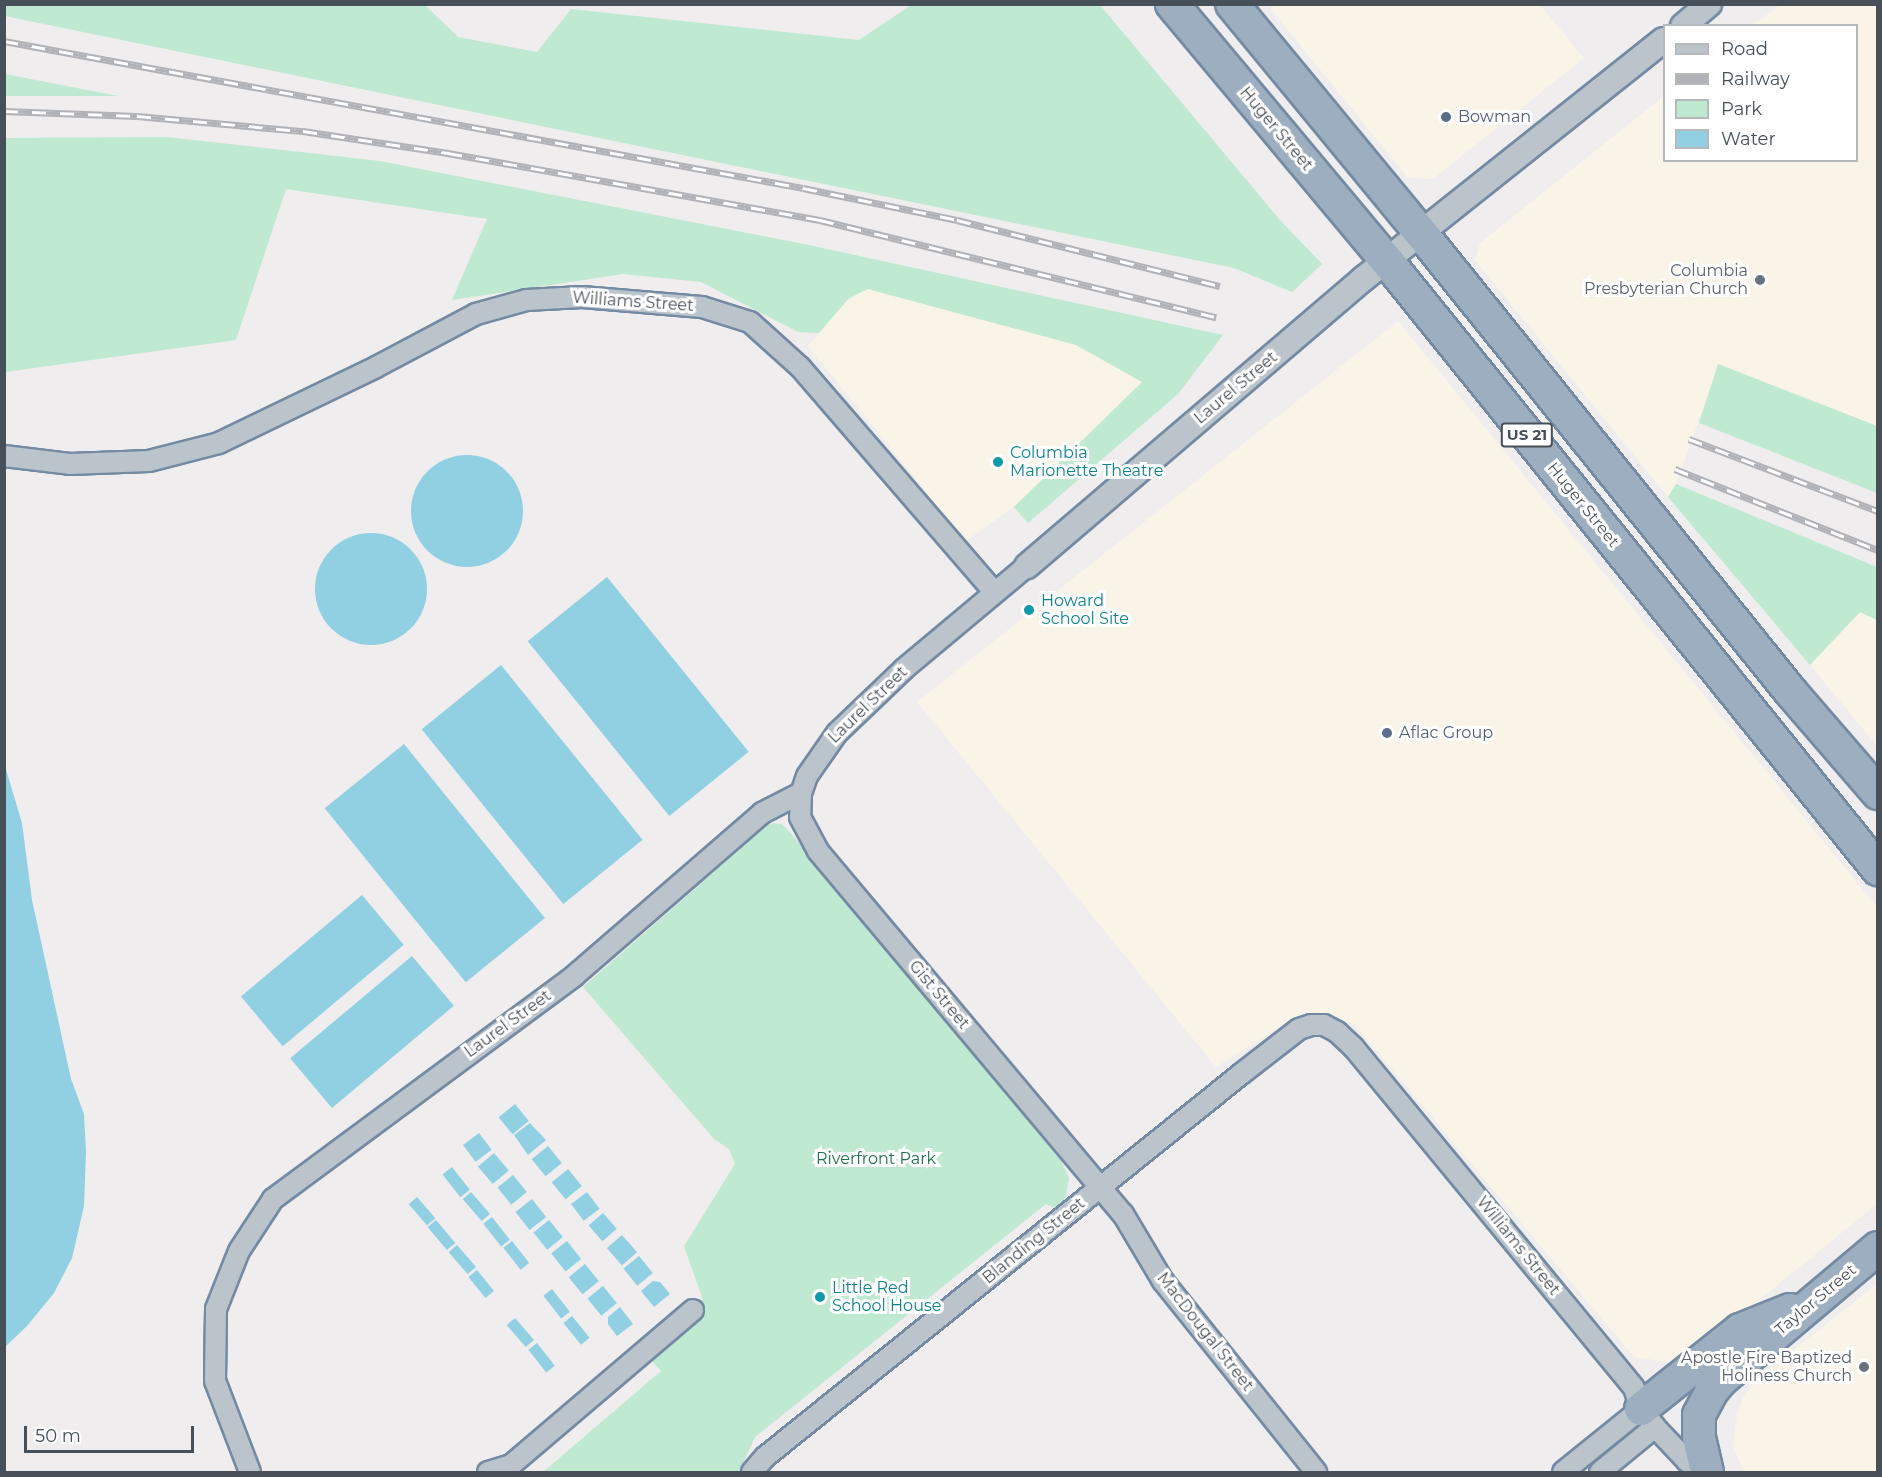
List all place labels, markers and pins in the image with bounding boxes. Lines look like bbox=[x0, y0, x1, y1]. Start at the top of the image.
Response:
place label: Bowman bbox=[1458, 107, 1531, 127]
marker: Bowman bbox=[1439, 110, 1453, 124]
place label: Columbia Presbyterian Church bbox=[1584, 261, 1748, 299]
marker: Columbia Presbyterian Church bbox=[1753, 273, 1767, 287]
place label: Columbia Marionette Theatre bbox=[1010, 443, 1163, 481]
marker: Columbia Marionette Theatre bbox=[991, 455, 1005, 469]
place label: Howard School Site bbox=[1041, 591, 1129, 629]
marker: Howard School Site bbox=[1022, 603, 1036, 617]
place label: Aflac Group bbox=[1399, 723, 1493, 743]
marker: Aflac Group bbox=[1380, 726, 1394, 740]
place label: Little Red School House bbox=[832, 1278, 941, 1316]
marker: Little Red School House bbox=[813, 1290, 827, 1304]
place label: Apostle Fire Baptized Holiness Church bbox=[1681, 1348, 1852, 1386]
marker: Apostle Fire Baptized Holiness Church bbox=[1857, 1360, 1871, 1374]

